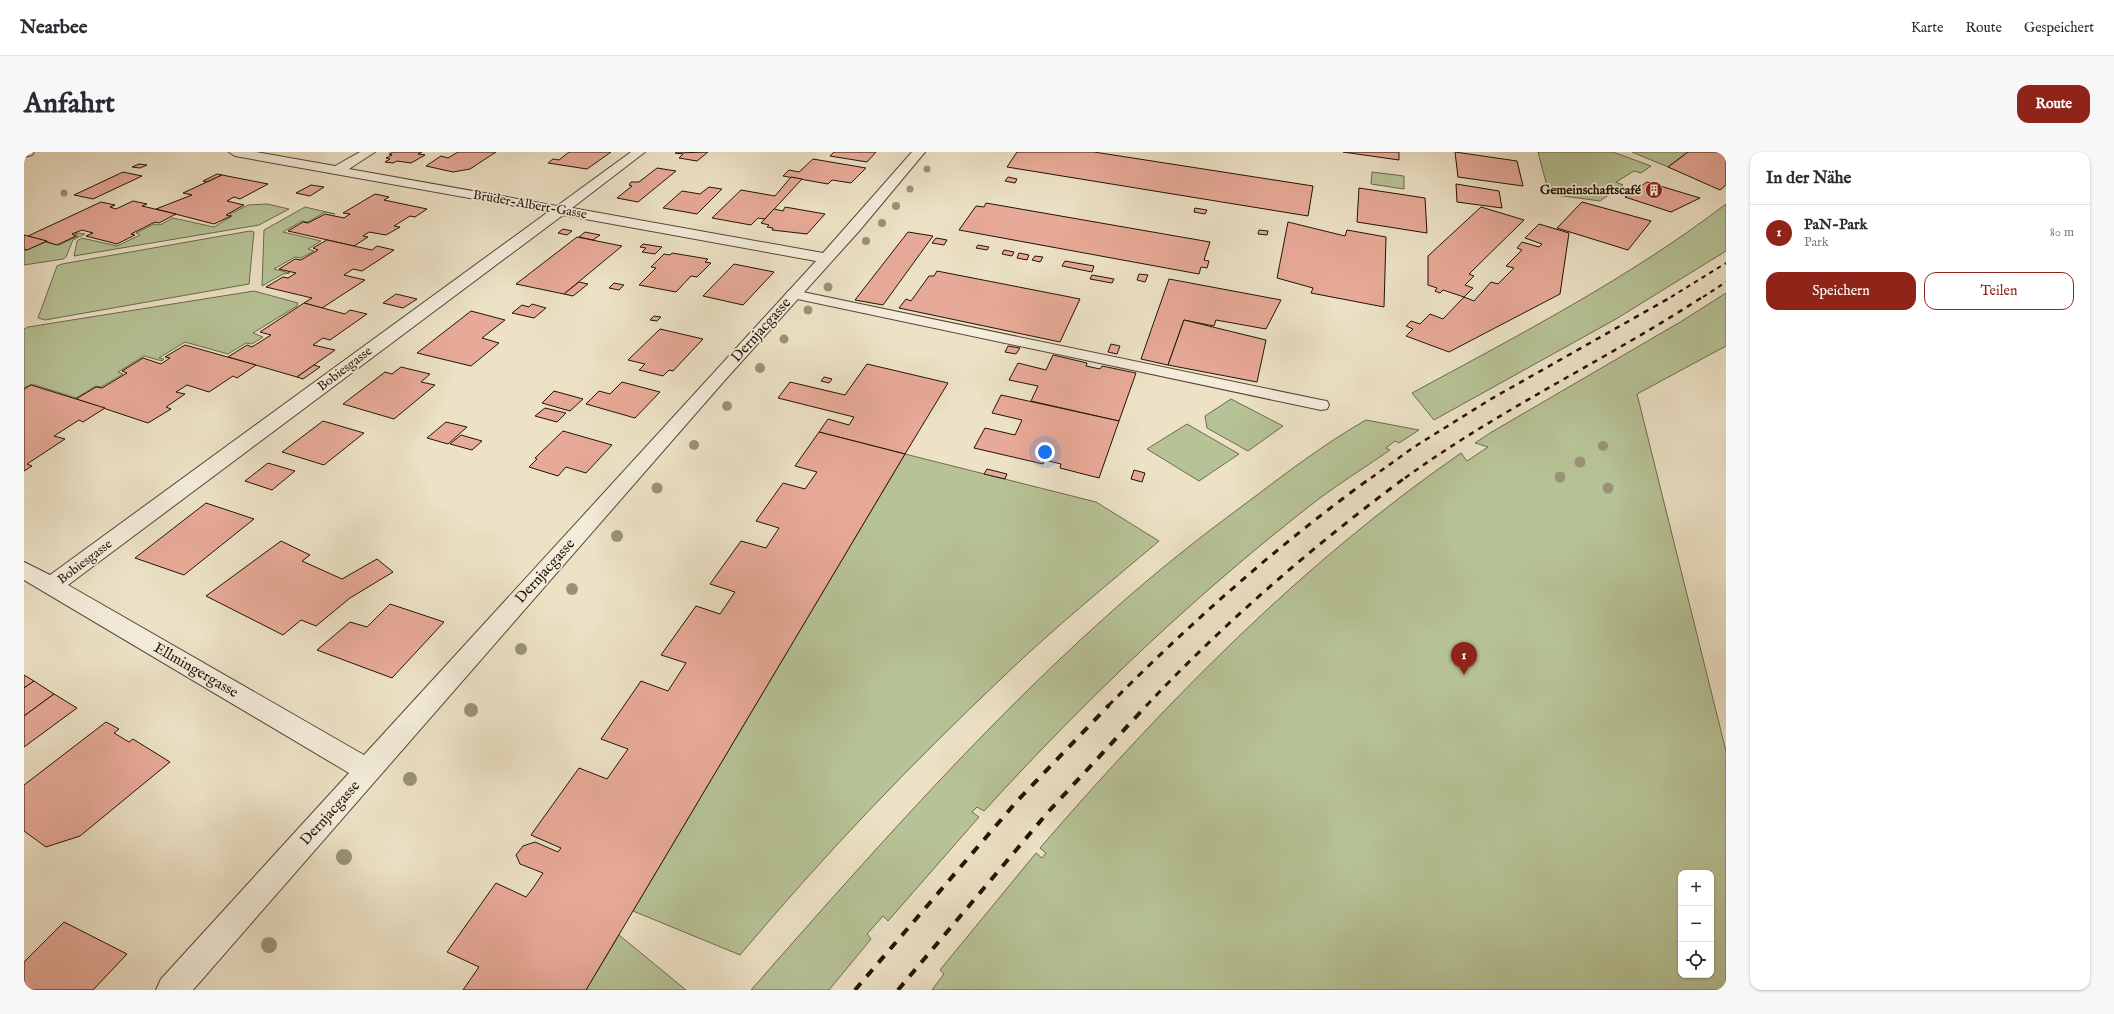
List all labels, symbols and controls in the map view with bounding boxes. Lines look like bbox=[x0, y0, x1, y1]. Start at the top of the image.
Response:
text: Nearbee bbox=[20, 16, 87, 40]
text: Karte bbox=[1911, 19, 1943, 37]
text: Route bbox=[1965, 19, 2002, 37]
text: Gespeichert bbox=[2024, 19, 2094, 37]
button: Route bbox=[2017, 85, 2090, 123]
text: Anfahrt bbox=[24, 87, 115, 122]
text: In der Nähe bbox=[1766, 168, 1851, 189]
building icon: Gemeinschaftscafé bbox=[1644, 180, 1664, 200]
place label: Gemeinschaftscafé bbox=[1540, 182, 1641, 199]
street label: Brüder-Albert-Gasse bbox=[472, 187, 588, 223]
text: PaN-Park bbox=[1804, 215, 1868, 234]
text: 1 bbox=[1777, 224, 1781, 241]
text: 80 m bbox=[2050, 224, 2074, 241]
text: Park bbox=[1804, 234, 1829, 251]
button: Speichern bbox=[1766, 272, 1916, 310]
button: Teilen bbox=[1924, 272, 2074, 310]
street label: Dernjacgasse bbox=[727, 294, 795, 366]
street label: Bobiesgasse bbox=[314, 343, 376, 395]
your location bbox=[1035, 442, 1055, 462]
street label: Dernjacgasse bbox=[511, 535, 579, 607]
street label: Bobiesgasse bbox=[54, 536, 116, 588]
street label: Ellmingergasse bbox=[150, 638, 242, 702]
pin: 1 bbox=[1451, 642, 1477, 675]
street label: Dernjacgasse bbox=[296, 777, 364, 849]
map controls bbox=[1678, 870, 1714, 978]
button: + bbox=[1678, 870, 1714, 906]
button: − bbox=[1678, 906, 1714, 942]
button: locate bbox=[1678, 942, 1714, 978]

